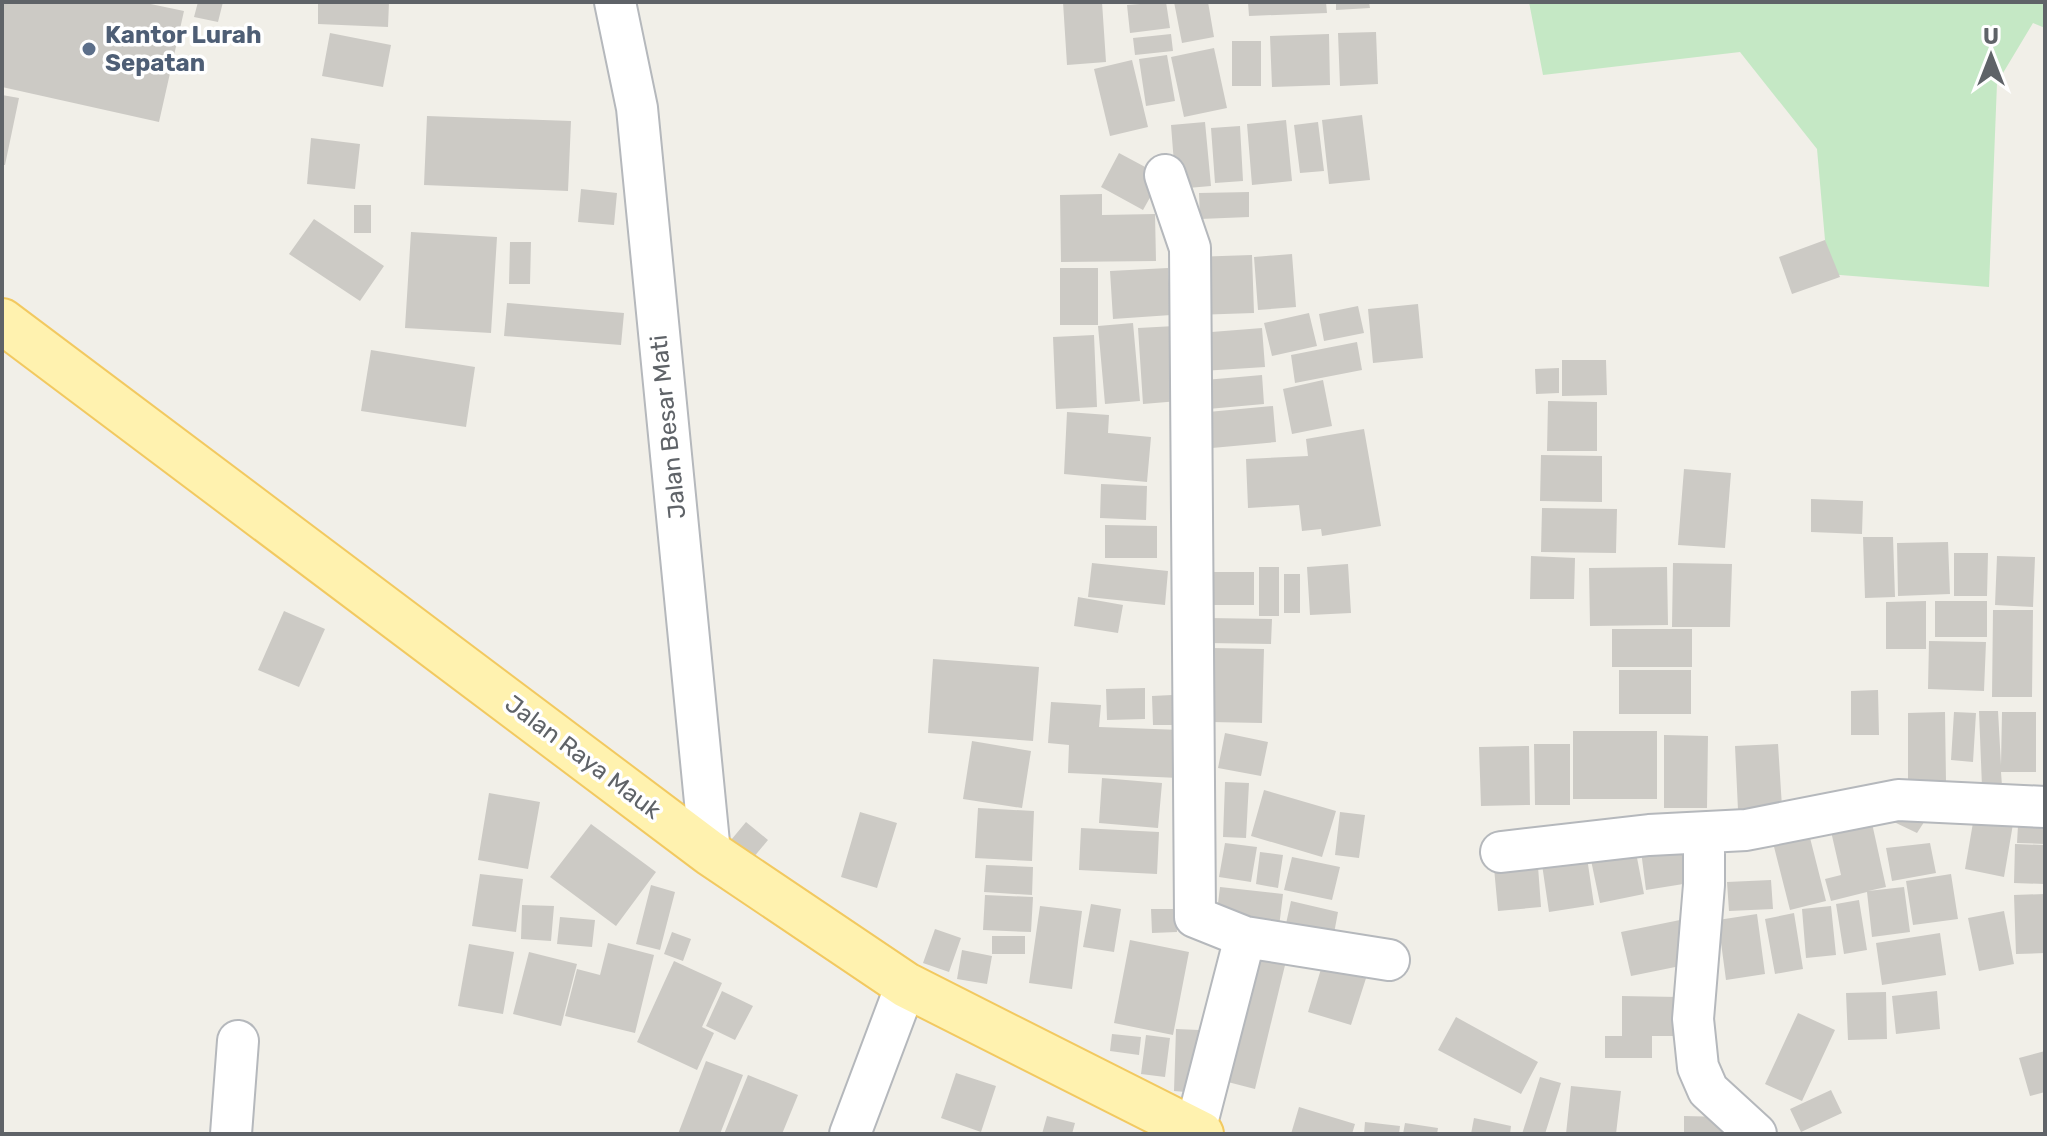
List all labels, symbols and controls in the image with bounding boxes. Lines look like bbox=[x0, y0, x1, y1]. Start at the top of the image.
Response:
north arrow bbox=[1951, 16, 2031, 96]
place label: Kantor Lurah Sepatan bbox=[105, 21, 262, 77]
text: U bbox=[1983, 23, 1999, 50]
marker: Kantor Lurah Sepatan bbox=[80, 40, 98, 58]
street label: Jalan Besar Mati bbox=[644, 334, 692, 520]
street label: Jalan Raya Mauk bbox=[500, 689, 667, 825]

